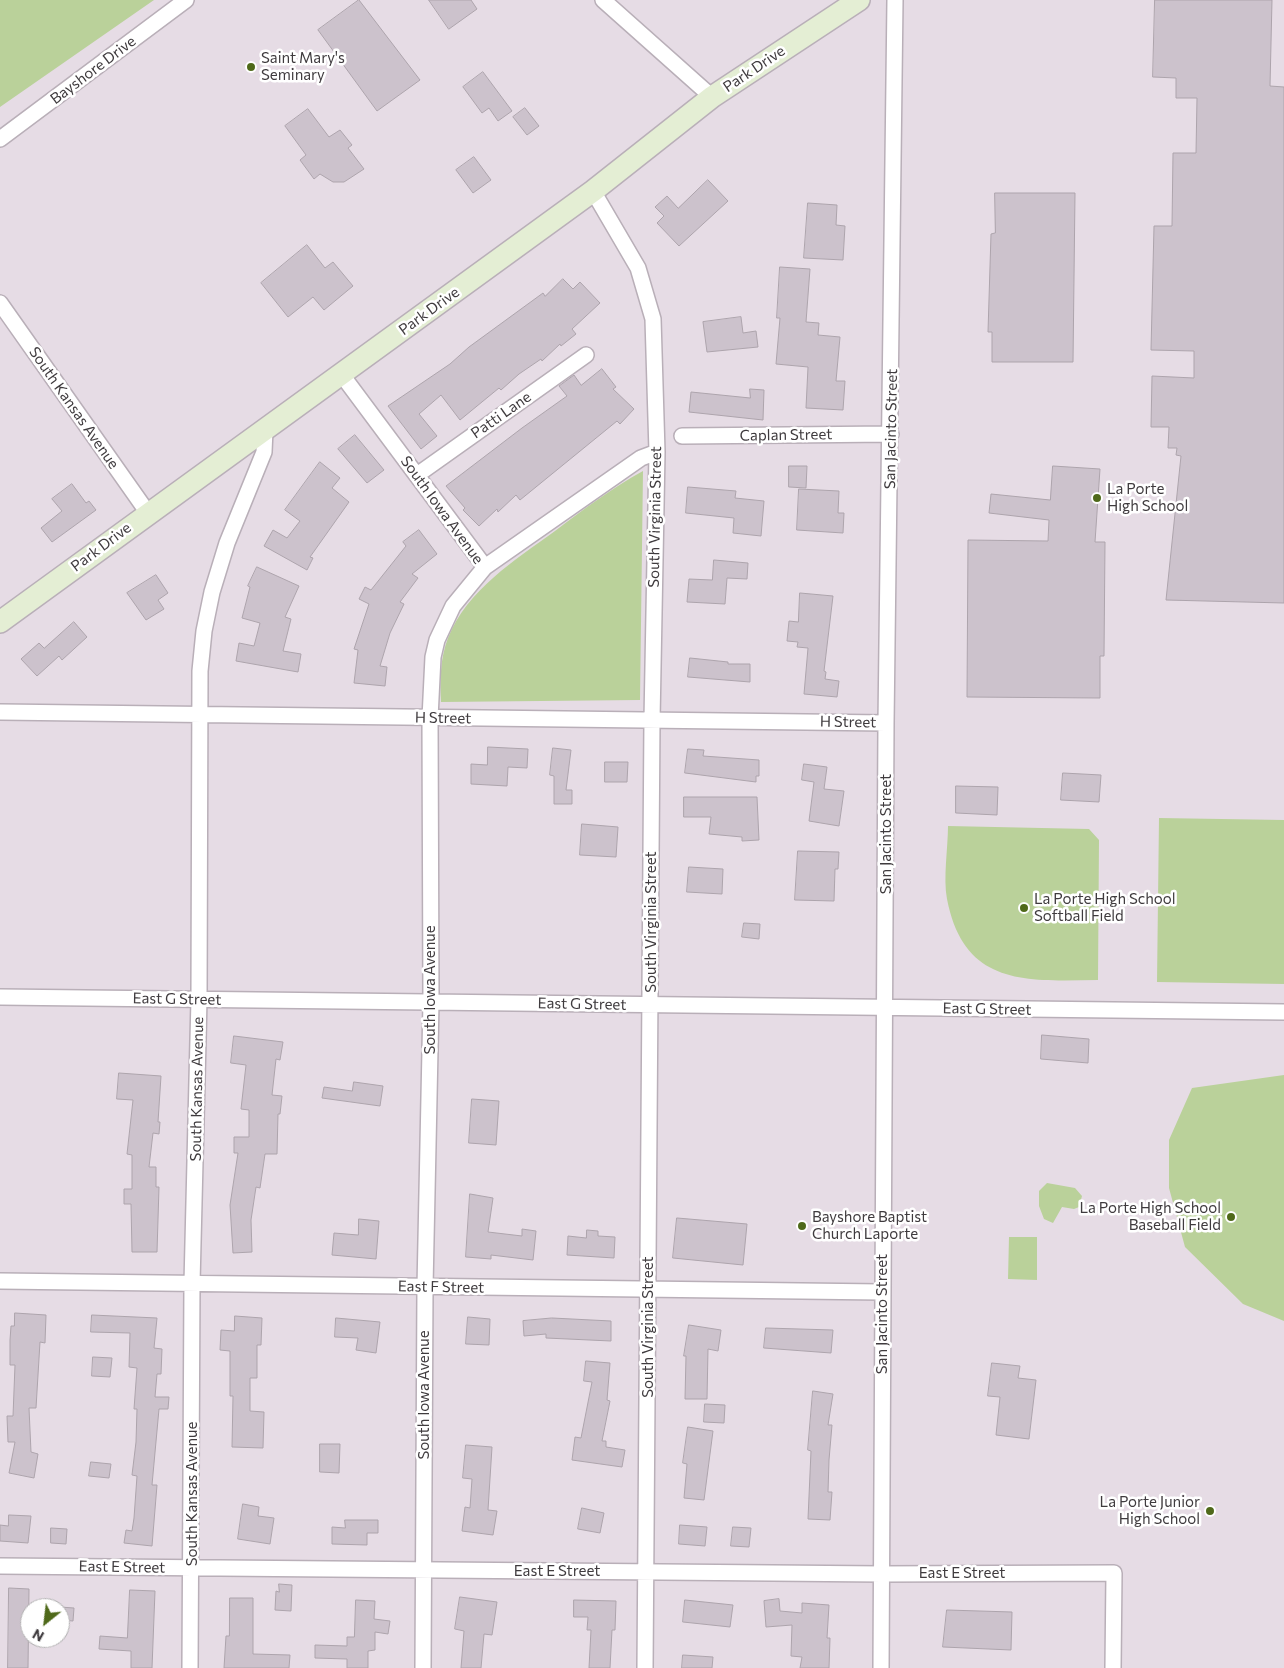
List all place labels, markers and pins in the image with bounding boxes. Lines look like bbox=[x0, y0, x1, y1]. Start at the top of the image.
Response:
place label: Saint Mary's Seminary bbox=[261, 49, 345, 84]
marker: Saint Mary's Seminary bbox=[245, 61, 257, 73]
place label: La Porte High School bbox=[1107, 480, 1188, 515]
marker: La Porte High School bbox=[1091, 492, 1103, 504]
place label: La Porte High School Softball Field bbox=[1034, 890, 1175, 925]
marker: La Porte High School Softball Field bbox=[1018, 902, 1030, 914]
place label: La Porte High School Baseball Field bbox=[1080, 1199, 1221, 1234]
place label: Bayshore Baptist Church Laporte bbox=[812, 1208, 927, 1243]
marker: La Porte High School Baseball Field bbox=[1225, 1211, 1237, 1223]
marker: Bayshore Baptist Church Laporte bbox=[796, 1220, 808, 1232]
place label: La Porte Junior High School bbox=[1100, 1493, 1200, 1528]
marker: La Porte Junior High School bbox=[1204, 1505, 1216, 1517]

